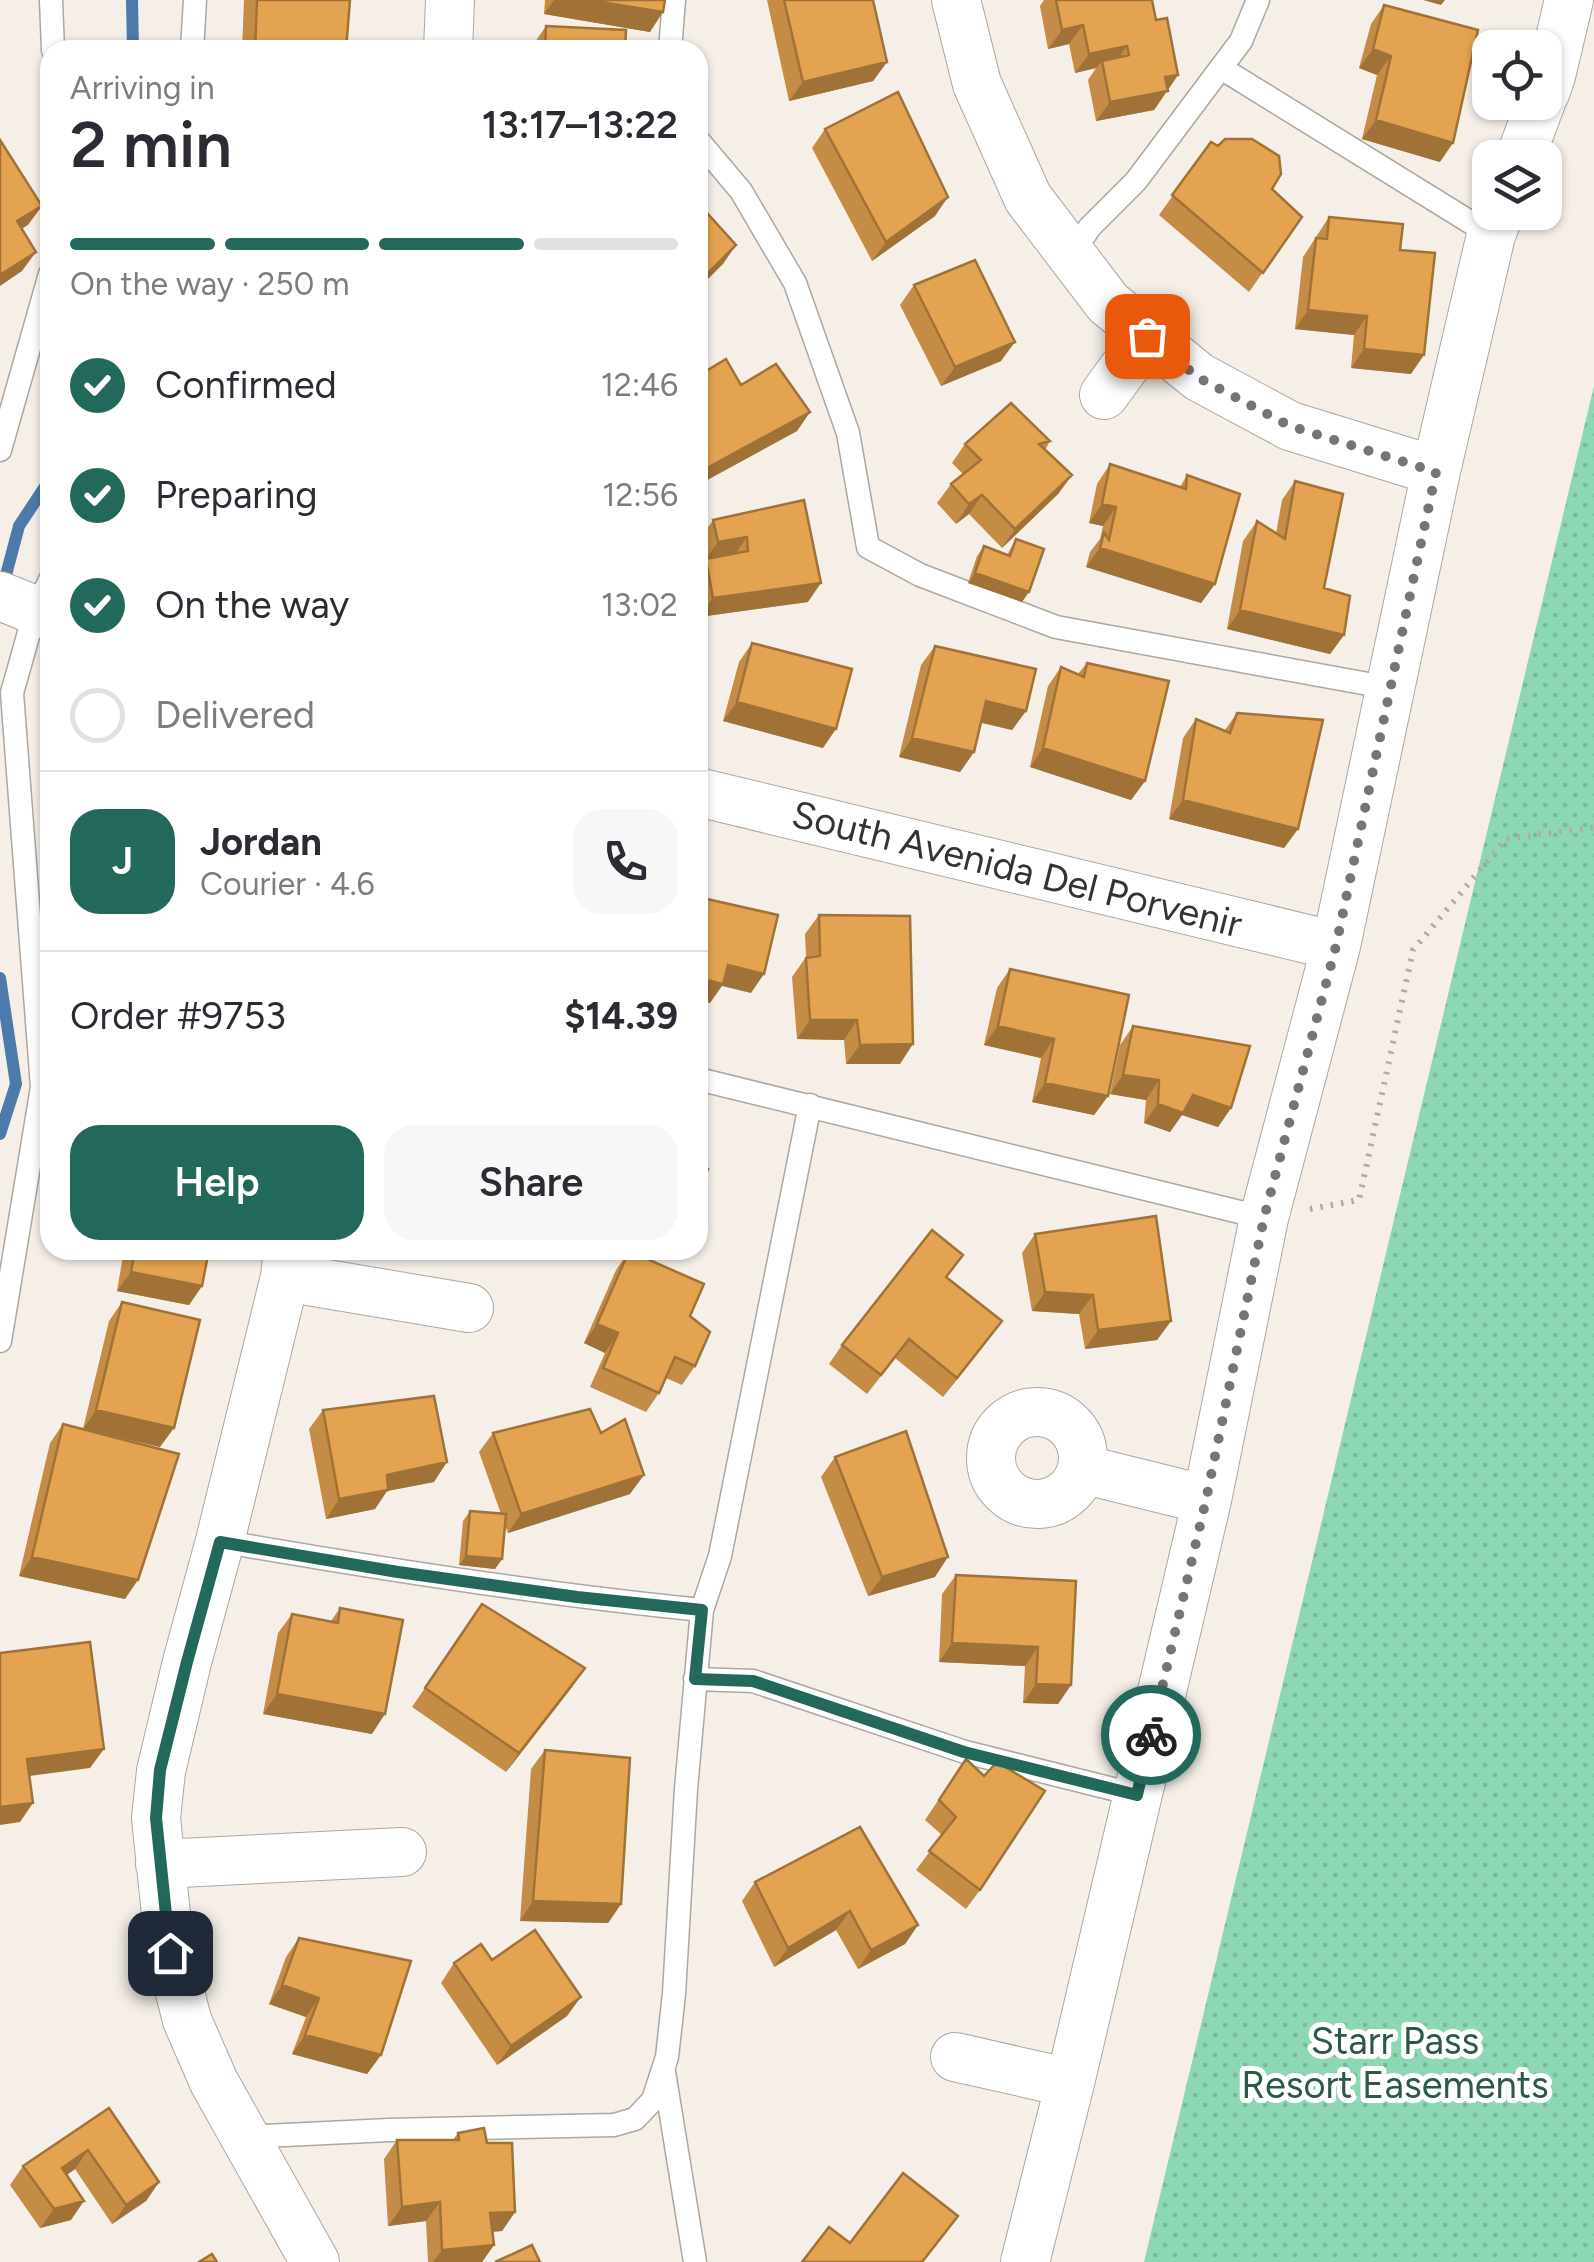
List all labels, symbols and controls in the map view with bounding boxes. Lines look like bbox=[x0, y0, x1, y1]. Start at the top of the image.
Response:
map controls bbox=[1472, 30, 1562, 230]
button: locate bbox=[1472, 30, 1562, 120]
text: Arriving in bbox=[70, 69, 215, 107]
text: 13:17–13:22 bbox=[482, 102, 678, 148]
text: 2 min bbox=[70, 105, 232, 183]
button: layers bbox=[1472, 140, 1562, 230]
text: On the way · 250 m bbox=[70, 265, 349, 303]
pin bbox=[1105, 294, 1190, 379]
icon: bag bbox=[1120, 309, 1175, 364]
icon: check bbox=[70, 358, 125, 413]
text: Confirmed bbox=[155, 362, 337, 408]
text: 12:46 bbox=[601, 366, 678, 404]
icon: check bbox=[70, 468, 125, 523]
text: Preparing bbox=[155, 472, 317, 518]
text: 12:56 bbox=[602, 476, 678, 514]
icon: check bbox=[70, 578, 125, 633]
text: On the way bbox=[155, 582, 349, 628]
text: 13:02 bbox=[601, 586, 678, 624]
text: Delivered bbox=[155, 692, 315, 738]
street label: South Avenida Del Porvenir bbox=[787, 791, 1247, 947]
button: phone bbox=[573, 809, 678, 914]
text: Jordan bbox=[200, 819, 322, 865]
text: J bbox=[112, 838, 133, 884]
text: Courier · 4.6 bbox=[200, 865, 375, 903]
text: Order #9753 bbox=[70, 993, 286, 1039]
text: $14.39 bbox=[564, 993, 678, 1039]
button: Help bbox=[70, 1125, 364, 1240]
button: Share bbox=[384, 1125, 678, 1240]
courier bbox=[1101, 1685, 1201, 1785]
icon: bike bbox=[1124, 1708, 1179, 1763]
pin bbox=[128, 1911, 213, 1996]
icon: home bbox=[143, 1926, 198, 1981]
park label: Starr Pass Resort Easements bbox=[1241, 2018, 1549, 2108]

